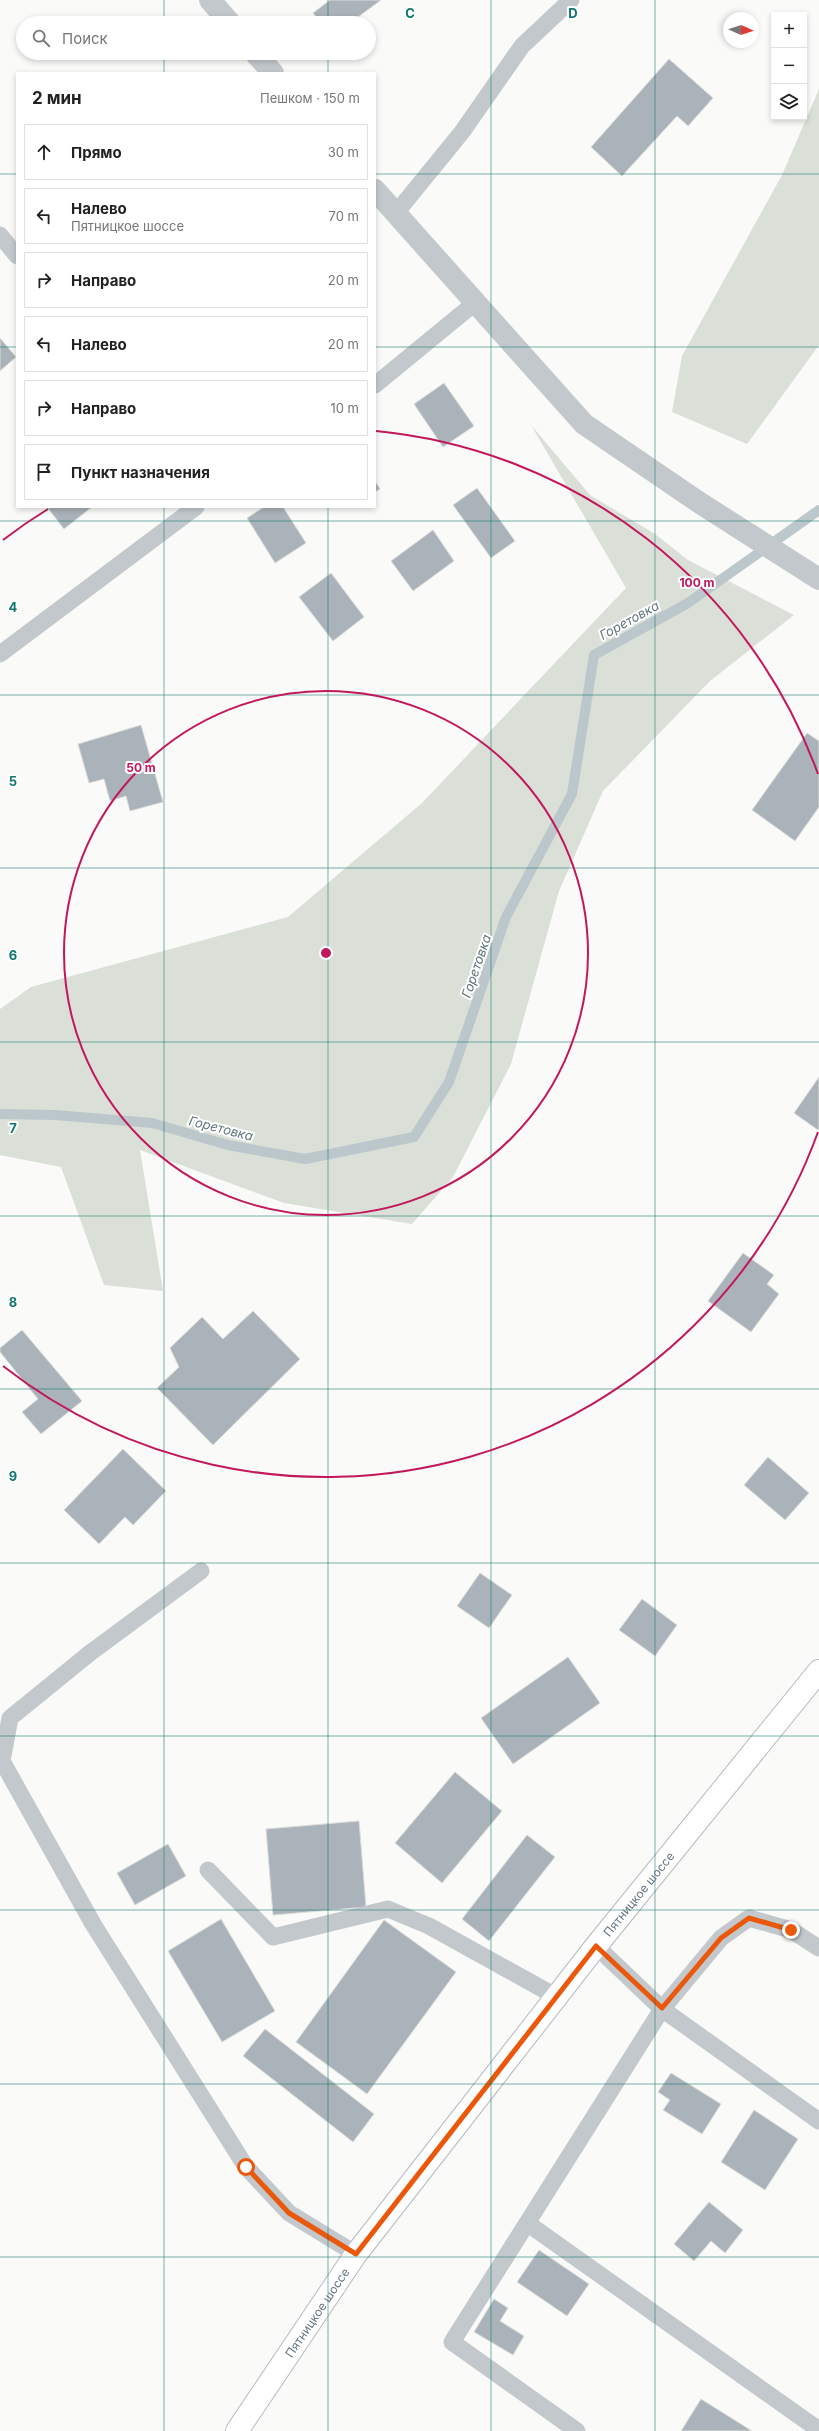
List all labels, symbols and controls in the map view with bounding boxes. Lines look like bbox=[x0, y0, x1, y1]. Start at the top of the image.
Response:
text: C bbox=[405, 5, 415, 21]
text: D bbox=[568, 5, 578, 21]
north arrow bbox=[723, 12, 759, 48]
map controls bbox=[771, 12, 807, 120]
button: + bbox=[771, 12, 807, 48]
search box bbox=[16, 16, 376, 60]
icon: search bbox=[30, 27, 52, 49]
text: Поиск bbox=[62, 29, 108, 48]
button: − bbox=[771, 48, 807, 84]
button: layers bbox=[771, 84, 807, 120]
text: 2 мин bbox=[32, 88, 82, 108]
text: Пешком · 150 m bbox=[260, 90, 360, 106]
icon: ahead bbox=[33, 141, 55, 163]
text: Прямо bbox=[71, 143, 122, 162]
text: 30 m bbox=[328, 144, 359, 160]
text: Налево bbox=[71, 199, 127, 218]
icon: left bbox=[33, 205, 55, 227]
text: 70 m bbox=[329, 208, 359, 224]
text: Пятницкое шоссе bbox=[71, 218, 184, 234]
icon: right bbox=[33, 269, 55, 291]
text: Направо bbox=[71, 271, 136, 290]
text: 20 m bbox=[328, 272, 359, 288]
icon: left bbox=[33, 333, 55, 355]
text: Налево bbox=[71, 335, 127, 354]
text: 20 m bbox=[328, 336, 359, 352]
icon: right bbox=[33, 397, 55, 419]
text: Направо bbox=[71, 399, 136, 418]
text: 10 m bbox=[330, 400, 359, 416]
icon: arrive bbox=[33, 461, 55, 483]
text: Пункт назначения bbox=[71, 463, 210, 482]
text: 100 m bbox=[679, 575, 715, 590]
water label: Горетовка bbox=[596, 597, 662, 643]
text: 4 bbox=[9, 599, 18, 615]
text: 50 m bbox=[126, 760, 156, 775]
text: 5 bbox=[9, 773, 17, 789]
water label: Горетовка bbox=[458, 932, 494, 1000]
centre of rings bbox=[319, 946, 333, 960]
text: 6 bbox=[9, 947, 17, 963]
water label: Горетовка bbox=[187, 1112, 255, 1144]
text: 7 bbox=[9, 1120, 17, 1136]
text: 8 bbox=[9, 1294, 17, 1310]
text: 9 bbox=[9, 1468, 17, 1484]
street label: Пятницкое шоссе bbox=[600, 1849, 677, 1939]
route end bbox=[782, 1921, 800, 1939]
route start bbox=[237, 2158, 255, 2176]
street label: Пятницкое шоссе bbox=[281, 2265, 352, 2360]

